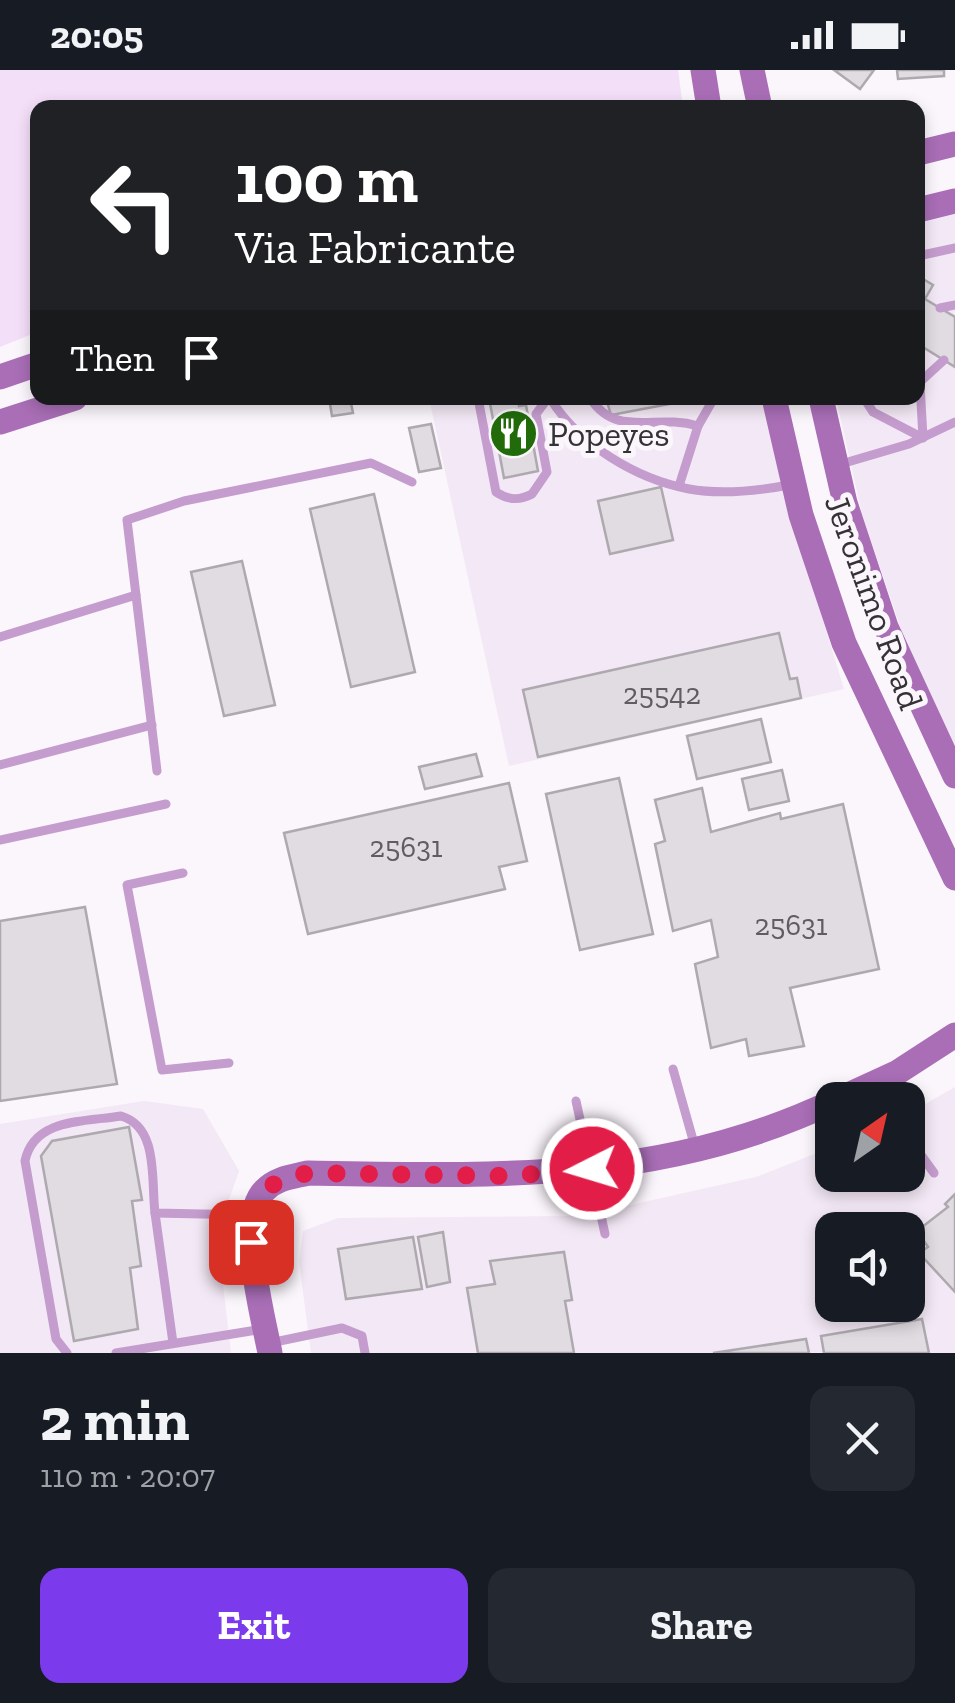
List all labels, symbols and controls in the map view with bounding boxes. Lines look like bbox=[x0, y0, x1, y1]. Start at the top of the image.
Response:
text: 20:05 bbox=[50, 12, 143, 58]
text: 100 m bbox=[235, 136, 418, 220]
icon: left bbox=[70, 140, 200, 270]
text: Via Fabricante bbox=[235, 221, 516, 275]
icon: arrive bbox=[174, 330, 229, 385]
text: Then bbox=[70, 335, 154, 381]
restaurant icon: Popeyes bbox=[487, 408, 539, 460]
place label: Popeyes bbox=[548, 413, 670, 455]
street label: Jeronimo Road bbox=[816, 489, 932, 715]
house number: 25542 bbox=[623, 676, 701, 712]
house number: 25631 bbox=[370, 829, 442, 865]
house number: 25631 bbox=[755, 907, 827, 943]
north arrow bbox=[815, 1082, 925, 1192]
map controls bbox=[815, 1082, 925, 1322]
position arrow bbox=[540, 1117, 644, 1221]
pin bbox=[209, 1200, 294, 1285]
button: sound bbox=[815, 1212, 925, 1322]
icon: arrive bbox=[224, 1215, 279, 1270]
text: 2 min bbox=[40, 1383, 190, 1455]
button: close bbox=[810, 1386, 915, 1491]
text: 110 m · 20:07 bbox=[40, 1457, 215, 1495]
button: Exit bbox=[40, 1568, 468, 1683]
button: Share bbox=[488, 1568, 915, 1683]

